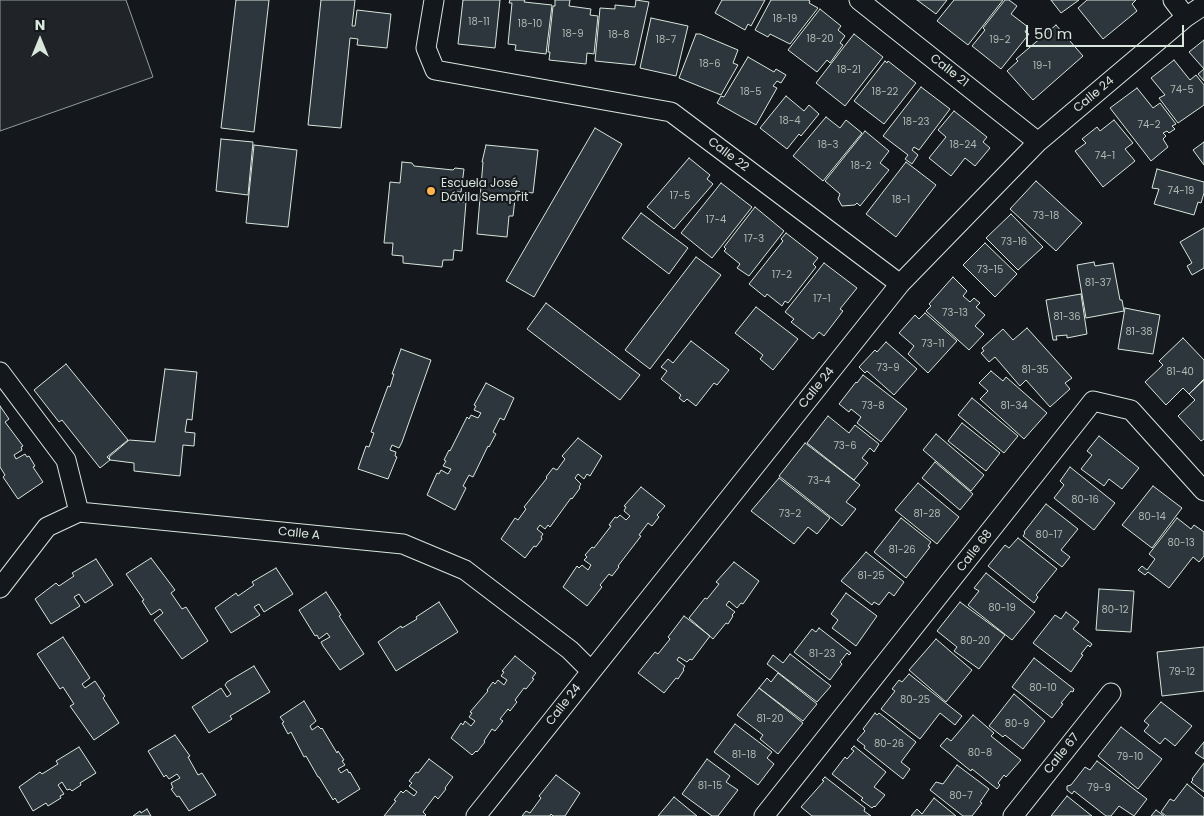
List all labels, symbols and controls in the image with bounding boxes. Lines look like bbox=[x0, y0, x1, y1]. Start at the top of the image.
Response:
house number: 18-19 bbox=[773, 13, 797, 25]
north arrow bbox=[15, 15, 65, 65]
text: N bbox=[35, 15, 45, 35]
scale bar bbox=[1029, 15, 1186, 47]
house number: 18-11 bbox=[468, 16, 490, 28]
house number: 18-10 bbox=[518, 18, 542, 30]
text: 50 m bbox=[1034, 23, 1072, 44]
house number: 18-9 bbox=[562, 28, 584, 40]
house number: 18-8 bbox=[608, 29, 630, 41]
house number: 18-20 bbox=[806, 33, 834, 45]
house number: 18-7 bbox=[656, 34, 676, 46]
house number: 19-2 bbox=[990, 34, 1010, 46]
street label: Calle 21 bbox=[927, 52, 971, 90]
house number: 18-6 bbox=[699, 58, 721, 70]
house number: 19-1 bbox=[1033, 60, 1051, 72]
house number: 18-21 bbox=[837, 64, 861, 76]
street label: Calle 24 bbox=[1071, 74, 1117, 116]
house number: 74-5 bbox=[1170, 84, 1194, 96]
house number: 18-5 bbox=[740, 86, 762, 98]
house number: 18-22 bbox=[872, 86, 898, 98]
house number: 18-4 bbox=[779, 115, 801, 127]
house number: 18-23 bbox=[903, 116, 929, 128]
house number: 74-2 bbox=[1137, 119, 1161, 131]
street label: Calle 22 bbox=[705, 135, 751, 175]
house number: 18-3 bbox=[818, 139, 838, 151]
house number: 18-24 bbox=[949, 139, 977, 151]
house number: 74-1 bbox=[1095, 150, 1115, 162]
house number: 18-2 bbox=[851, 160, 871, 172]
place label: Escuela José Dávila Semprit bbox=[441, 177, 528, 205]
marker: Escuela José Dávila Semprit bbox=[425, 185, 437, 197]
house number: 74-19 bbox=[1168, 185, 1194, 197]
house number: 17-5 bbox=[670, 190, 690, 202]
house number: 18-1 bbox=[892, 194, 910, 206]
house number: 73-18 bbox=[1033, 210, 1059, 222]
house number: 17-4 bbox=[706, 214, 726, 226]
house number: 17-3 bbox=[744, 233, 764, 245]
house number: 73-16 bbox=[1001, 236, 1027, 248]
house number: 73-15 bbox=[977, 264, 1003, 276]
house number: 17-2 bbox=[772, 269, 792, 281]
house number: 81-37 bbox=[1085, 277, 1111, 289]
house number: 17-1 bbox=[813, 293, 831, 305]
house number: 73-13 bbox=[942, 307, 968, 319]
house number: 81-36 bbox=[1053, 311, 1081, 323]
house number: 81-38 bbox=[1125, 326, 1153, 338]
house number: 73-11 bbox=[921, 338, 945, 350]
house number: 73-9 bbox=[876, 362, 900, 374]
house number: 81-35 bbox=[1021, 364, 1049, 376]
street label: Calle 24 bbox=[796, 365, 838, 411]
house number: 81-40 bbox=[1166, 366, 1194, 378]
house number: 73-8 bbox=[861, 400, 885, 412]
house number: 81-34 bbox=[1000, 400, 1028, 412]
house number: 73-6 bbox=[833, 440, 857, 452]
house number: 73-4 bbox=[807, 475, 831, 487]
house number: 80-16 bbox=[1071, 494, 1099, 506]
house number: 73-2 bbox=[779, 508, 801, 520]
house number: 81-28 bbox=[913, 508, 941, 520]
house number: 80-14 bbox=[1138, 511, 1166, 523]
street label: Calle A bbox=[277, 525, 321, 543]
street label: Calle 68 bbox=[954, 527, 996, 575]
house number: 80-17 bbox=[1036, 529, 1062, 541]
house number: 80-13 bbox=[1167, 537, 1195, 549]
house number: 81-26 bbox=[888, 544, 916, 556]
house number: 81-25 bbox=[857, 570, 885, 582]
house number: 80-19 bbox=[988, 602, 1016, 614]
house number: 80-12 bbox=[1101, 604, 1129, 616]
house number: 80-20 bbox=[960, 635, 990, 647]
house number: 81-23 bbox=[809, 648, 835, 660]
house number: 79-12 bbox=[1169, 666, 1195, 678]
street label: Calle 24 bbox=[543, 682, 585, 728]
house number: 80-10 bbox=[1029, 682, 1057, 694]
house number: 80-25 bbox=[900, 694, 930, 706]
house number: 81-20 bbox=[756, 713, 784, 725]
house number: 80-9 bbox=[1005, 718, 1029, 730]
street label: Calle 67 bbox=[1041, 731, 1083, 777]
house number: 80-26 bbox=[874, 738, 904, 750]
house number: 80-8 bbox=[968, 747, 992, 759]
house number: 81-18 bbox=[732, 749, 756, 761]
house number: 79-10 bbox=[1117, 751, 1143, 763]
house number: 81-15 bbox=[698, 780, 722, 792]
house number: 79-9 bbox=[1087, 782, 1111, 794]
house number: 80-7 bbox=[949, 790, 973, 802]

